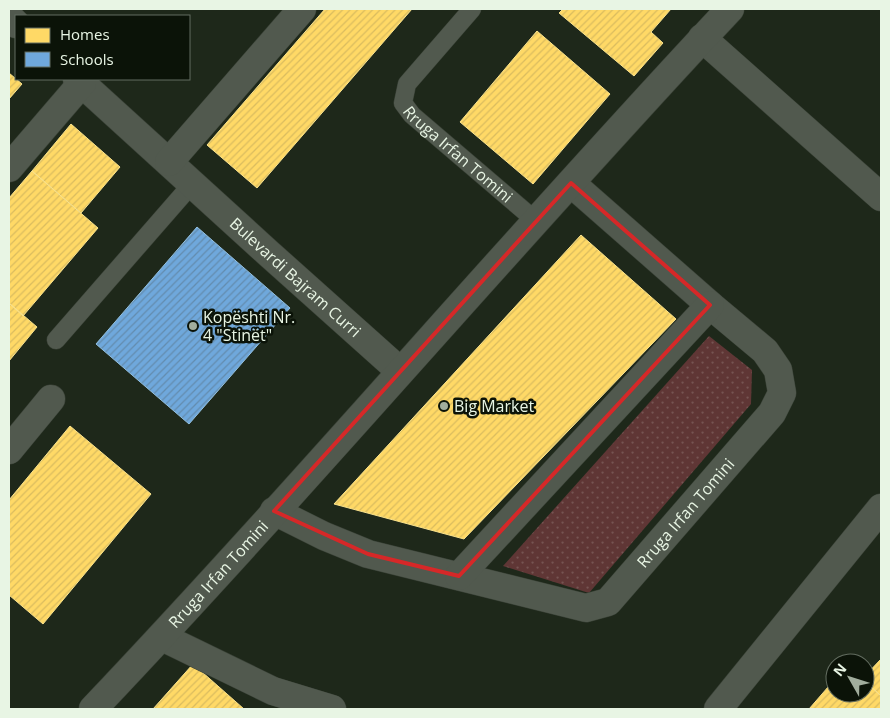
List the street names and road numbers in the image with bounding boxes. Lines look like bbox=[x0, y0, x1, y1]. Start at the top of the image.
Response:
street label: Rruga Irfan Tomini bbox=[398, 101, 518, 208]
street label: Bulevardi Bajram Curri bbox=[225, 212, 366, 342]
street label: Rruga Irfan Tomini bbox=[632, 453, 739, 572]
street label: Rruga Irfan Tomini bbox=[163, 516, 273, 633]

